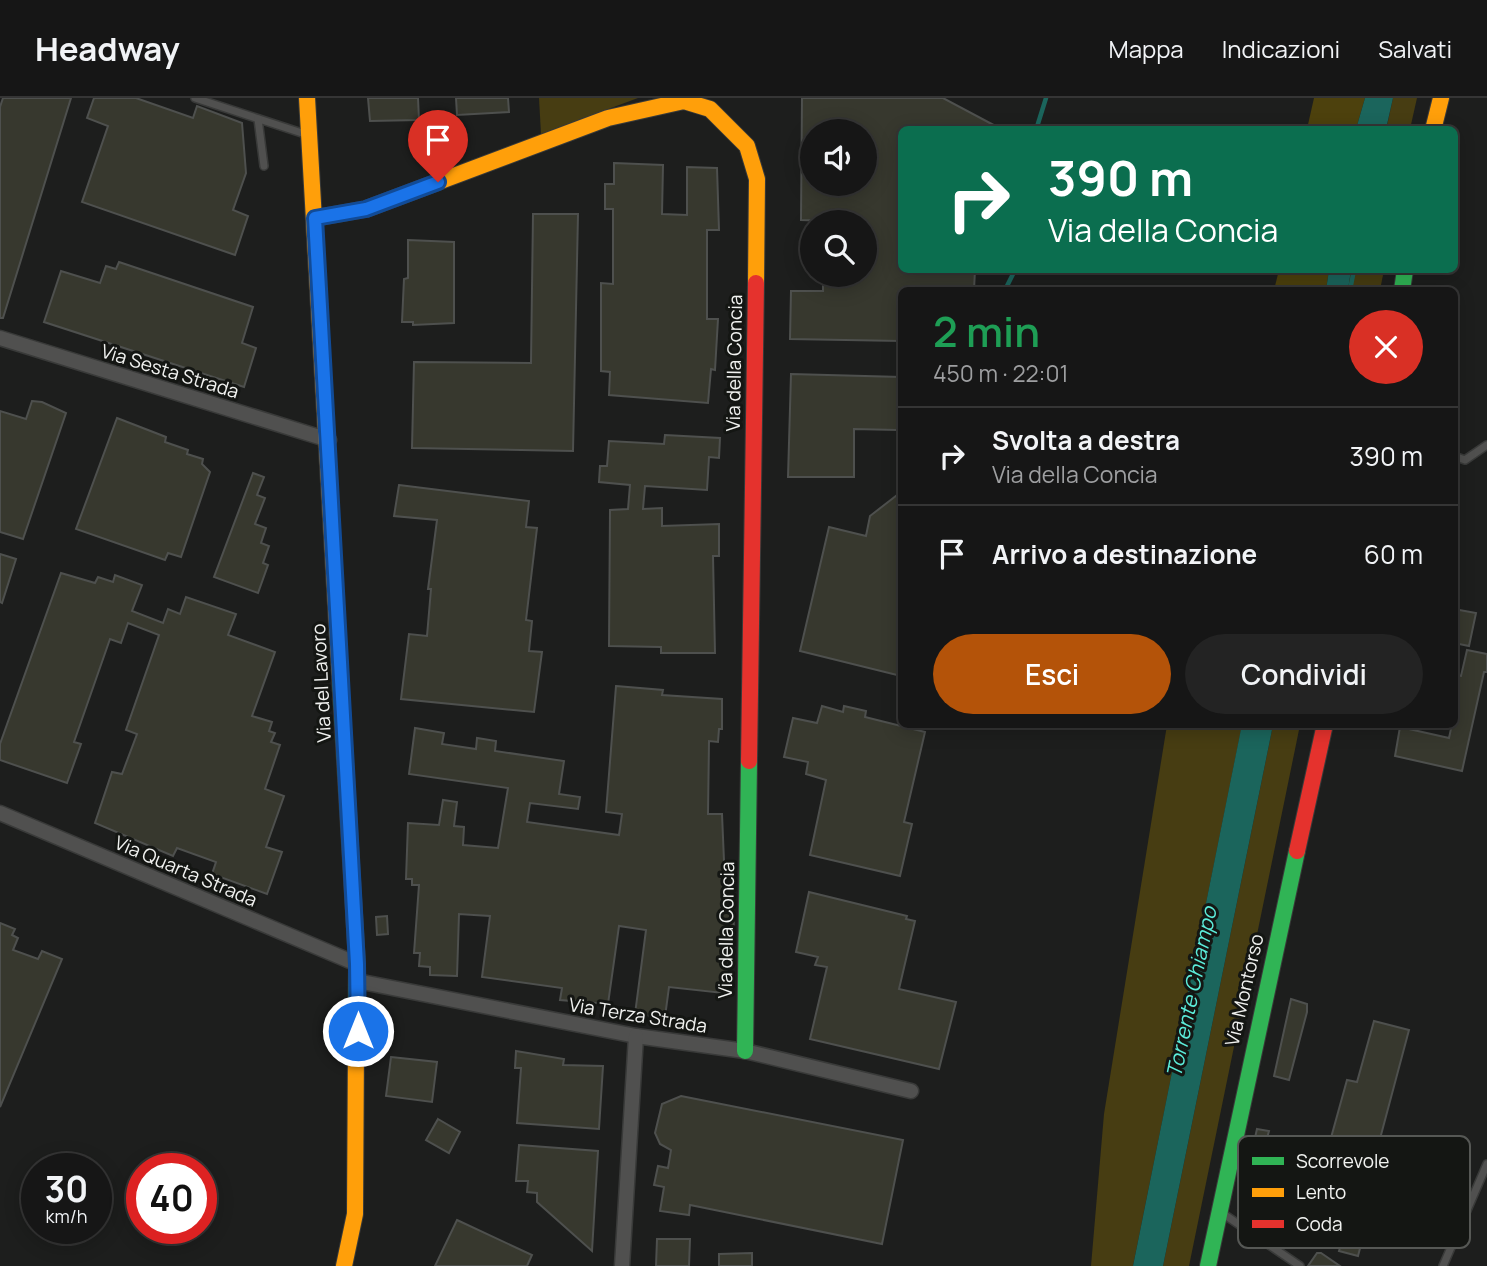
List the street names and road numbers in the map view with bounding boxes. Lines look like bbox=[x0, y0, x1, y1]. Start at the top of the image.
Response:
street label: Via della Concia bbox=[720, 294, 748, 432]
street label: Via Sesta Strada bbox=[98, 338, 242, 404]
street label: Via del Lavoro bbox=[305, 623, 337, 743]
street label: Via Quarta Strada bbox=[111, 829, 261, 913]
street label: Via della Concia bbox=[712, 861, 740, 999]
street label: Via Montorso bbox=[1218, 931, 1270, 1049]
street label: Via Terza Strada bbox=[567, 991, 709, 1039]

